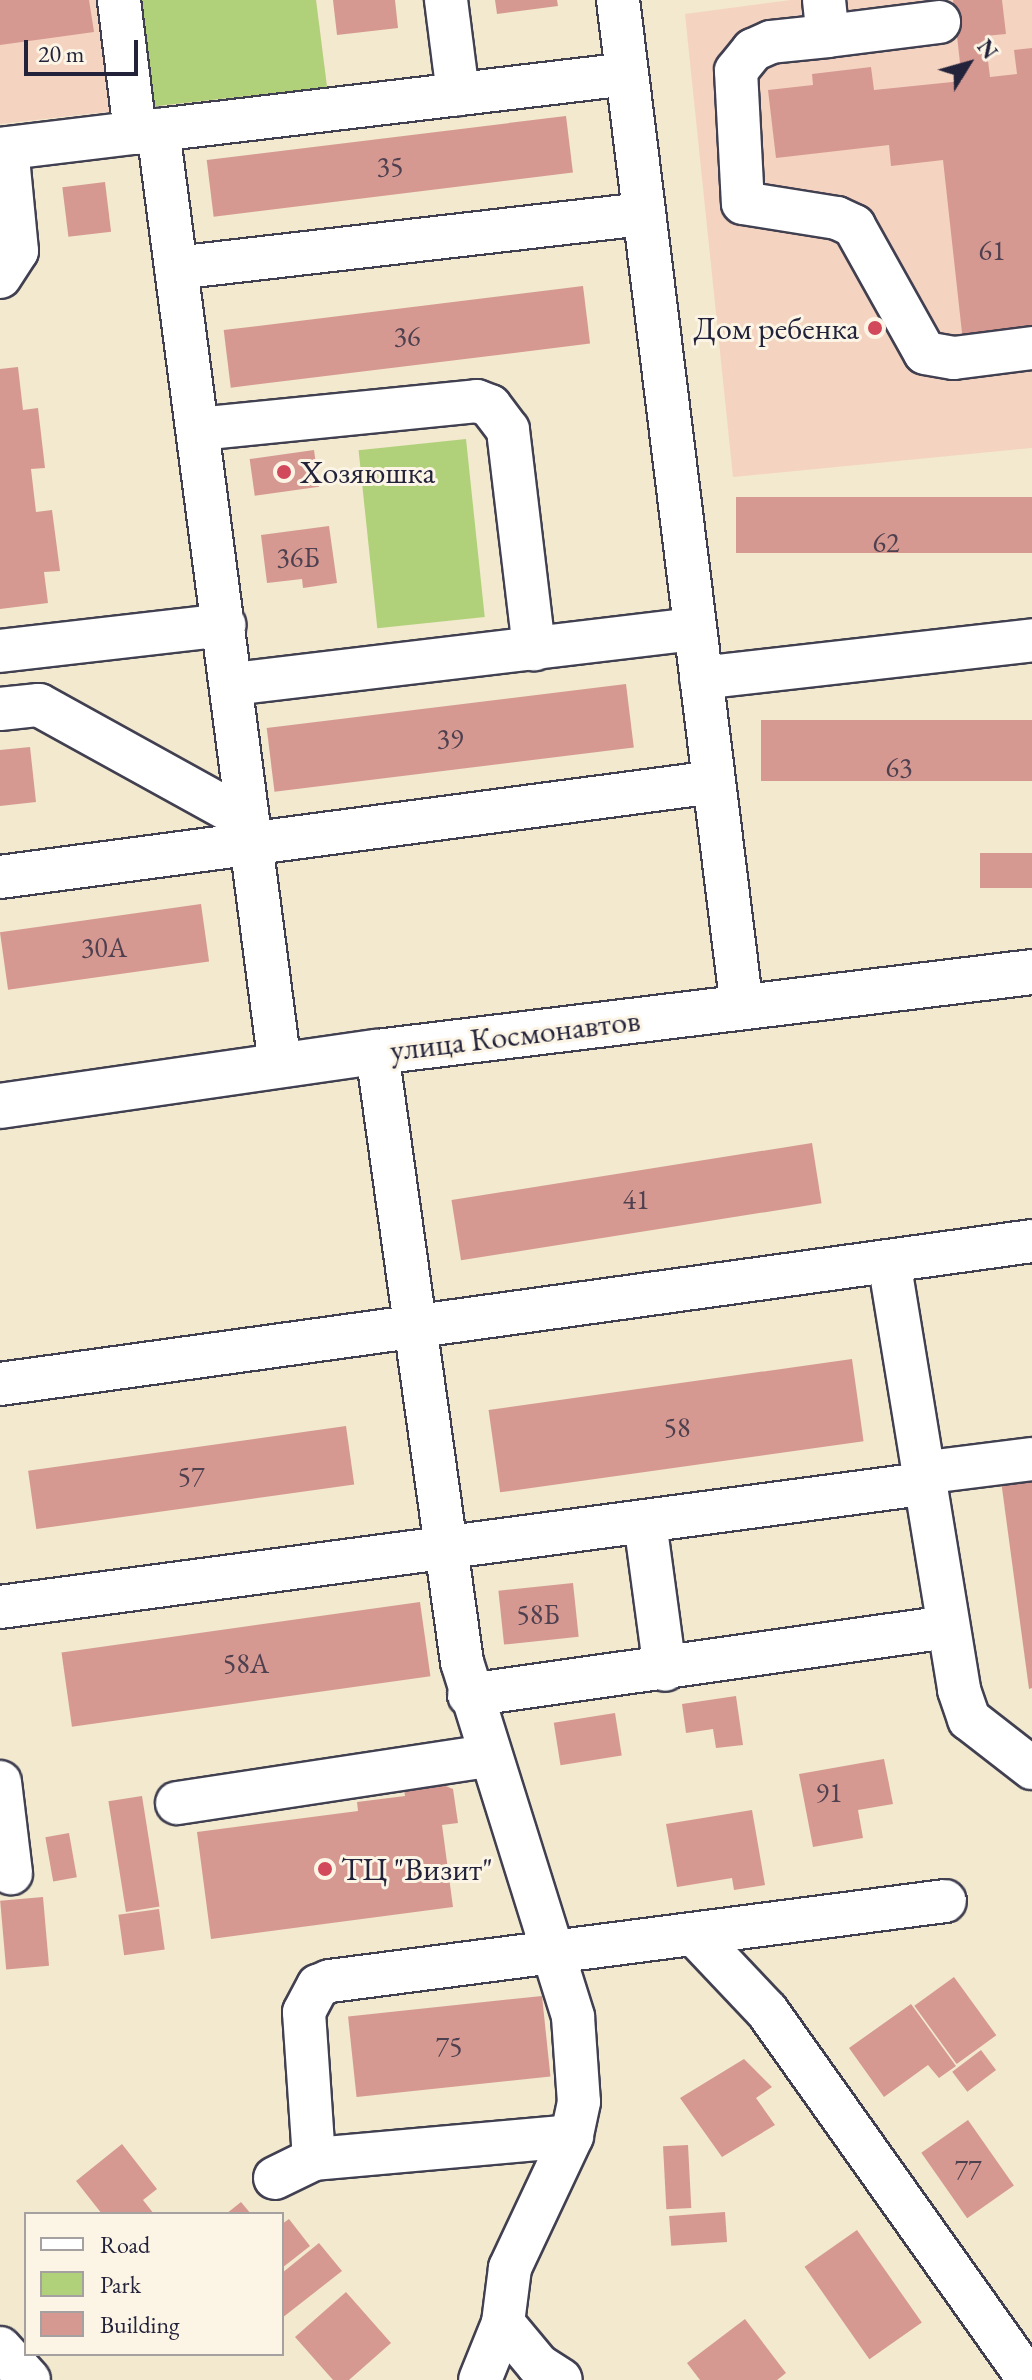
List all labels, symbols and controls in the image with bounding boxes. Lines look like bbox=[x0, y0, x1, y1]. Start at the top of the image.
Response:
scale bar bbox=[28, 24, 142, 74]
north arrow bbox=[928, 24, 1008, 104]
text: N bbox=[971, 33, 1005, 65]
text: 20 m bbox=[38, 38, 85, 69]
house number: 35 bbox=[377, 149, 403, 183]
house number: 61 bbox=[979, 233, 1005, 267]
place label: Дом ребенка bbox=[694, 309, 859, 347]
house number: 36 bbox=[394, 319, 420, 353]
marker: Дом ребенка bbox=[866, 319, 884, 337]
place label: Хозяюшка bbox=[300, 453, 435, 491]
marker: Хозяюшка bbox=[275, 463, 293, 481]
house number: 62 bbox=[873, 525, 899, 559]
house number: 36Б bbox=[276, 540, 320, 574]
house number: 39 bbox=[437, 721, 463, 755]
house number: 63 bbox=[886, 750, 912, 784]
house number: 30А bbox=[81, 930, 127, 964]
street label: улица Космонавтов bbox=[388, 1001, 642, 1069]
house number: 41 bbox=[623, 1182, 649, 1216]
house number: 58 bbox=[664, 1410, 690, 1444]
house number: 57 bbox=[178, 1459, 204, 1493]
house number: 58Б bbox=[516, 1597, 560, 1631]
house number: 58А bbox=[223, 1646, 269, 1680]
house number: 91 bbox=[816, 1775, 842, 1809]
place label: ТЦ "Визит" bbox=[341, 1850, 493, 1888]
marker: ТЦ "Визит" bbox=[316, 1860, 334, 1878]
house number: 75 bbox=[436, 2029, 462, 2063]
house number: 77 bbox=[955, 2152, 981, 2186]
legend bbox=[24, 2212, 284, 2356]
text: Road bbox=[100, 2229, 150, 2260]
text: Park bbox=[100, 2269, 141, 2300]
text: Building bbox=[100, 2309, 180, 2340]

